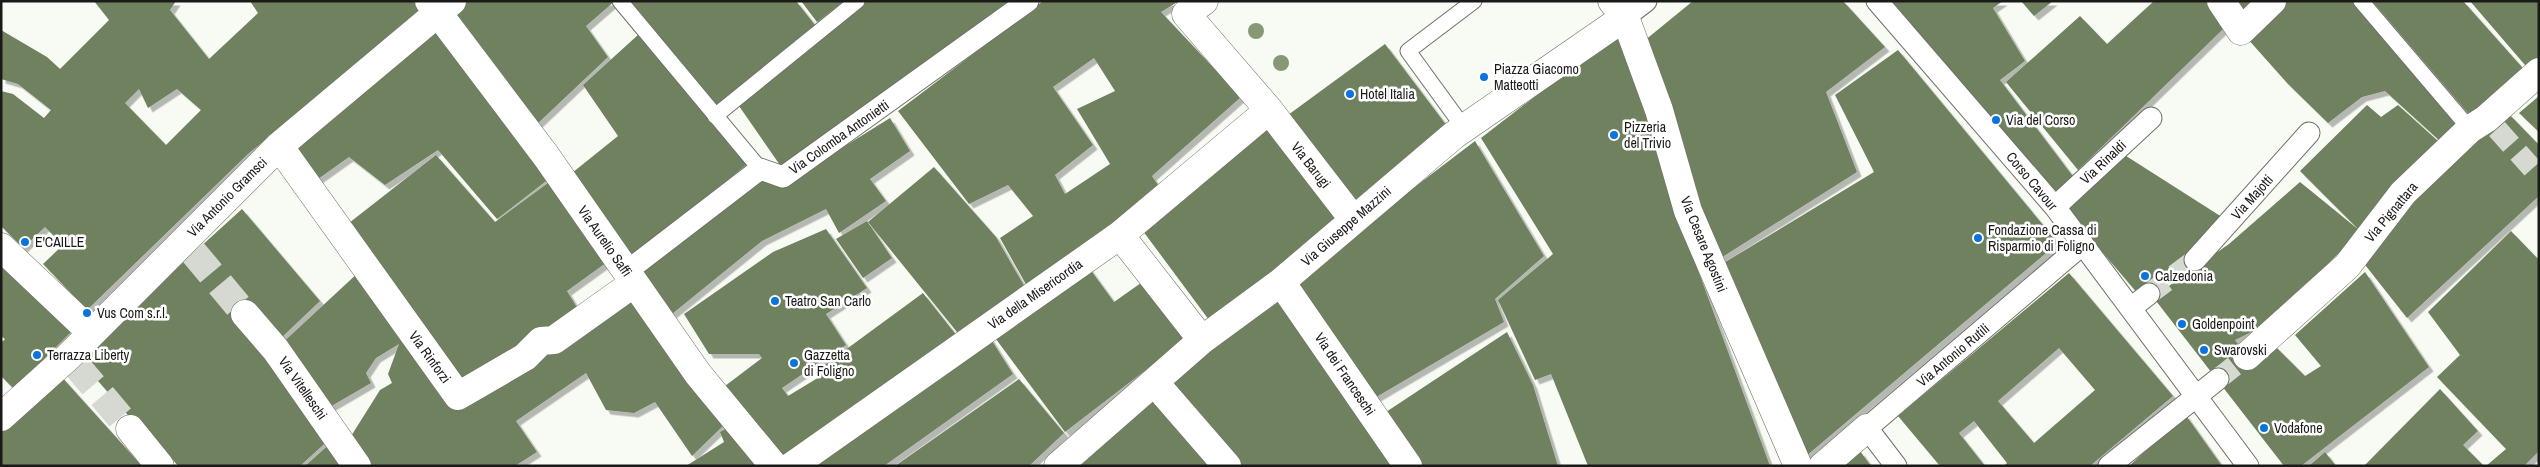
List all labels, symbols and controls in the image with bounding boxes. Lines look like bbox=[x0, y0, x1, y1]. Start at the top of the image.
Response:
place label: Piazza Giacomo Matteotti bbox=[1494, 60, 1579, 94]
marker: Piazza Giacomo Matteotti bbox=[1478, 71, 1490, 83]
place label: Hotel Italia bbox=[1360, 85, 1415, 103]
marker: Hotel Italia bbox=[1344, 88, 1356, 100]
street label: Via Colomba Antonietti bbox=[786, 96, 892, 178]
place label: Via del Corso bbox=[2006, 111, 2075, 129]
marker: Via del Corso bbox=[1990, 114, 2002, 126]
place label: Pizzeria del Trivio bbox=[1624, 118, 1671, 152]
marker: Pizzeria del Trivio bbox=[1608, 129, 1620, 141]
street label: Via Rinaldi bbox=[2076, 136, 2130, 188]
street label: Via Barugi bbox=[1287, 138, 1335, 192]
street label: Corso Cavour bbox=[2002, 148, 2062, 214]
street label: Via Antonio Gramsci bbox=[183, 153, 271, 241]
street label: Via Majotti bbox=[2227, 171, 2277, 223]
street label: Via Pignattara bbox=[2361, 178, 2422, 246]
street label: Via Giuseppe Mazzini bbox=[1297, 182, 1395, 270]
street label: Via Cesare Agostini bbox=[1677, 193, 1731, 295]
street label: Via Aurelio Saffi bbox=[574, 202, 636, 280]
place label: Fondazione Cassa di Risparmio di Foligno bbox=[1988, 221, 2097, 255]
marker: Fondazione Cassa di Risparmio di Foligno bbox=[1972, 232, 1984, 244]
place label: E'CAILLE bbox=[35, 233, 84, 251]
marker: E'CAILLE bbox=[19, 236, 31, 248]
street label: Via della Misericordia bbox=[984, 254, 1086, 333]
place label: Calzedonia bbox=[2155, 267, 2214, 285]
marker: Calzedonia bbox=[2139, 270, 2151, 282]
place label: Teatro San Carlo bbox=[785, 292, 871, 310]
marker: Teatro San Carlo bbox=[769, 295, 781, 307]
place label: Vus Com s.r.l. bbox=[97, 304, 168, 322]
marker: Vus Com s.r.l. bbox=[81, 307, 93, 319]
place label: Goldenpoint bbox=[2192, 315, 2255, 333]
marker: Goldenpoint bbox=[2176, 318, 2188, 330]
street label: Via Antonio Rutili bbox=[1913, 319, 1993, 391]
street label: Via Rinforzi bbox=[405, 327, 455, 387]
street label: Via dei Franceschi bbox=[1311, 329, 1379, 419]
place label: Swarovski bbox=[2214, 341, 2267, 359]
marker: Swarovski bbox=[2198, 344, 2210, 356]
place label: Terrazza Liberty bbox=[47, 346, 130, 364]
place label: Gazzetta di Foligno bbox=[804, 346, 855, 380]
marker: Terrazza Liberty bbox=[31, 349, 43, 361]
street label: Via Vitelleschi bbox=[275, 353, 331, 423]
marker: Gazzetta di Foligno bbox=[788, 357, 800, 369]
place label: Vodafone bbox=[2274, 419, 2323, 437]
marker: Vodafone bbox=[2258, 422, 2270, 434]

